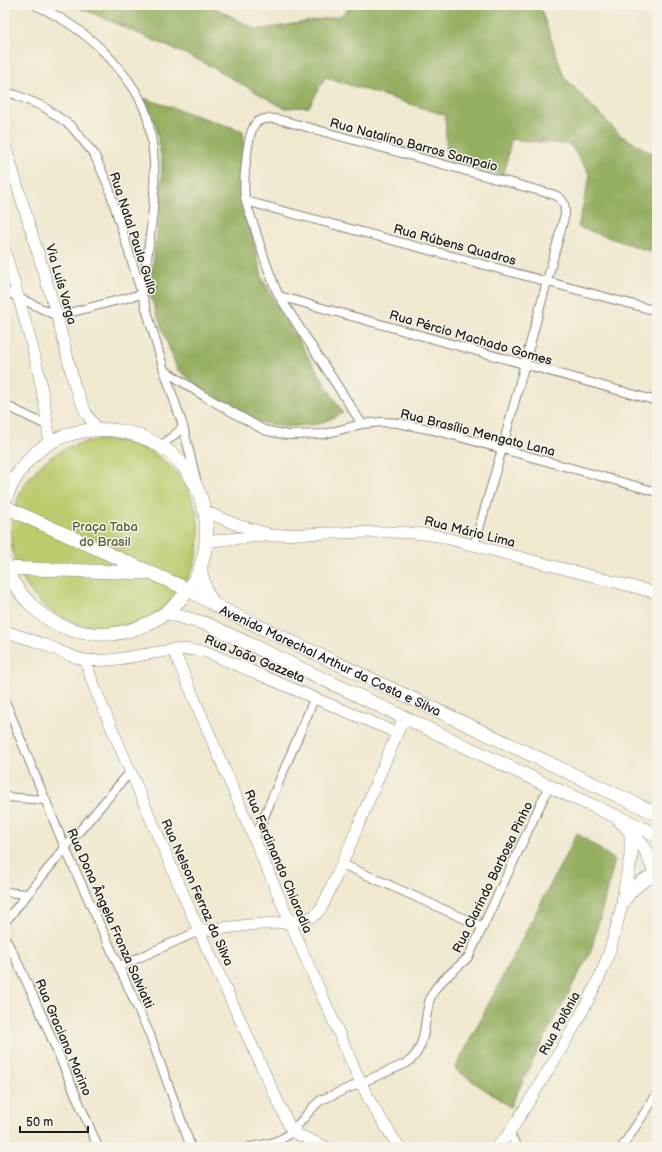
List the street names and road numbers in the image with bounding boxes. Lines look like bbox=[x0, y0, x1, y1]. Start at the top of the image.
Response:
street label: Rua Natalino Barros Sampaio bbox=[328, 115, 500, 175]
street label: Rua Natal Paulo Gullo bbox=[106, 170, 160, 297]
street label: Rua Rúbens Quadros bbox=[392, 221, 518, 269]
street label: Via Luís Varga bbox=[42, 242, 80, 326]
street label: Rua Pércio Machado Gomes bbox=[388, 307, 554, 369]
street label: Rua Brasílio Mengato Lana bbox=[399, 406, 557, 460]
street label: Rua Mário Lima bbox=[423, 513, 517, 551]
street label: Avenida Marechal Arthur da Costa e Silva bbox=[217, 602, 443, 720]
street label: Rua João Gazzeta bbox=[202, 631, 307, 686]
street label: Rua Ferdinando Chiaradia bbox=[241, 787, 316, 935]
street label: Rua Clarindo Barbosa Pinho bbox=[449, 799, 537, 956]
street label: Rua Nelson Ferraz da Silva bbox=[157, 817, 237, 968]
street label: Rua Dona Ângela Fronza Salviatti bbox=[63, 825, 158, 1011]
street label: Rua Graciano Marino bbox=[31, 977, 95, 1098]
street label: Rua Polônia bbox=[536, 989, 584, 1058]

